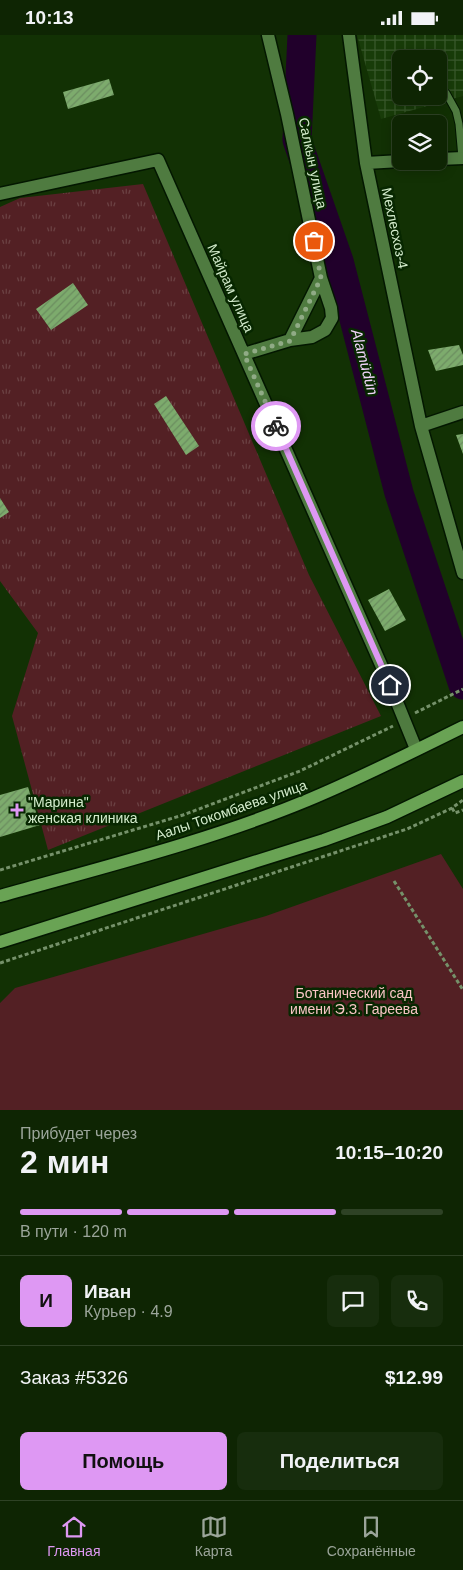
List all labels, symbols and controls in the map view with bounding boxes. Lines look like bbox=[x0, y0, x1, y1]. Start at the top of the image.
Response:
text: 10:13 bbox=[25, 7, 74, 28]
map controls bbox=[392, 50, 447, 170]
button: locate bbox=[392, 50, 447, 105]
button: layers bbox=[392, 115, 447, 170]
street label: Салкын улица bbox=[296, 116, 330, 210]
street label: Мехлесхоз-4 bbox=[379, 186, 411, 270]
pin bbox=[293, 220, 335, 262]
icon: bag bbox=[300, 227, 328, 255]
street label: Майрам улица bbox=[204, 241, 258, 335]
water label: Alamüdün bbox=[348, 326, 382, 397]
courier bbox=[251, 401, 301, 451]
icon: bike bbox=[262, 412, 290, 440]
pin bbox=[369, 664, 411, 706]
icon: home bbox=[376, 671, 404, 699]
street label: Аалы Токомбаева улица bbox=[153, 777, 309, 843]
place label: "Марина" женская клиника bbox=[28, 794, 138, 826]
marker: "Марина" женская клиника bbox=[10, 803, 24, 817]
park label: Ботанический сад имени Э.З. Гареева bbox=[290, 985, 418, 1017]
text: Прибудет через bbox=[20, 1125, 137, 1142]
text: 10:15–10:20 bbox=[335, 1142, 443, 1163]
text: 2 мин bbox=[20, 1144, 109, 1180]
text: В пути · 120 m bbox=[20, 1223, 127, 1240]
button: chat bbox=[327, 1275, 379, 1327]
button: phone bbox=[391, 1275, 443, 1327]
text: Иван bbox=[84, 1281, 131, 1302]
text: И bbox=[39, 1290, 53, 1311]
text: Курьер · 4.9 bbox=[84, 1303, 173, 1320]
text: Заказ #5326 bbox=[20, 1367, 128, 1388]
text: $12.99 bbox=[385, 1367, 443, 1388]
button: Помощь bbox=[20, 1432, 227, 1490]
button: Поделиться bbox=[237, 1432, 443, 1490]
tab: Главная bbox=[47, 1513, 100, 1559]
tab: Карта bbox=[195, 1513, 232, 1559]
tab: Сохранённые bbox=[327, 1513, 416, 1559]

